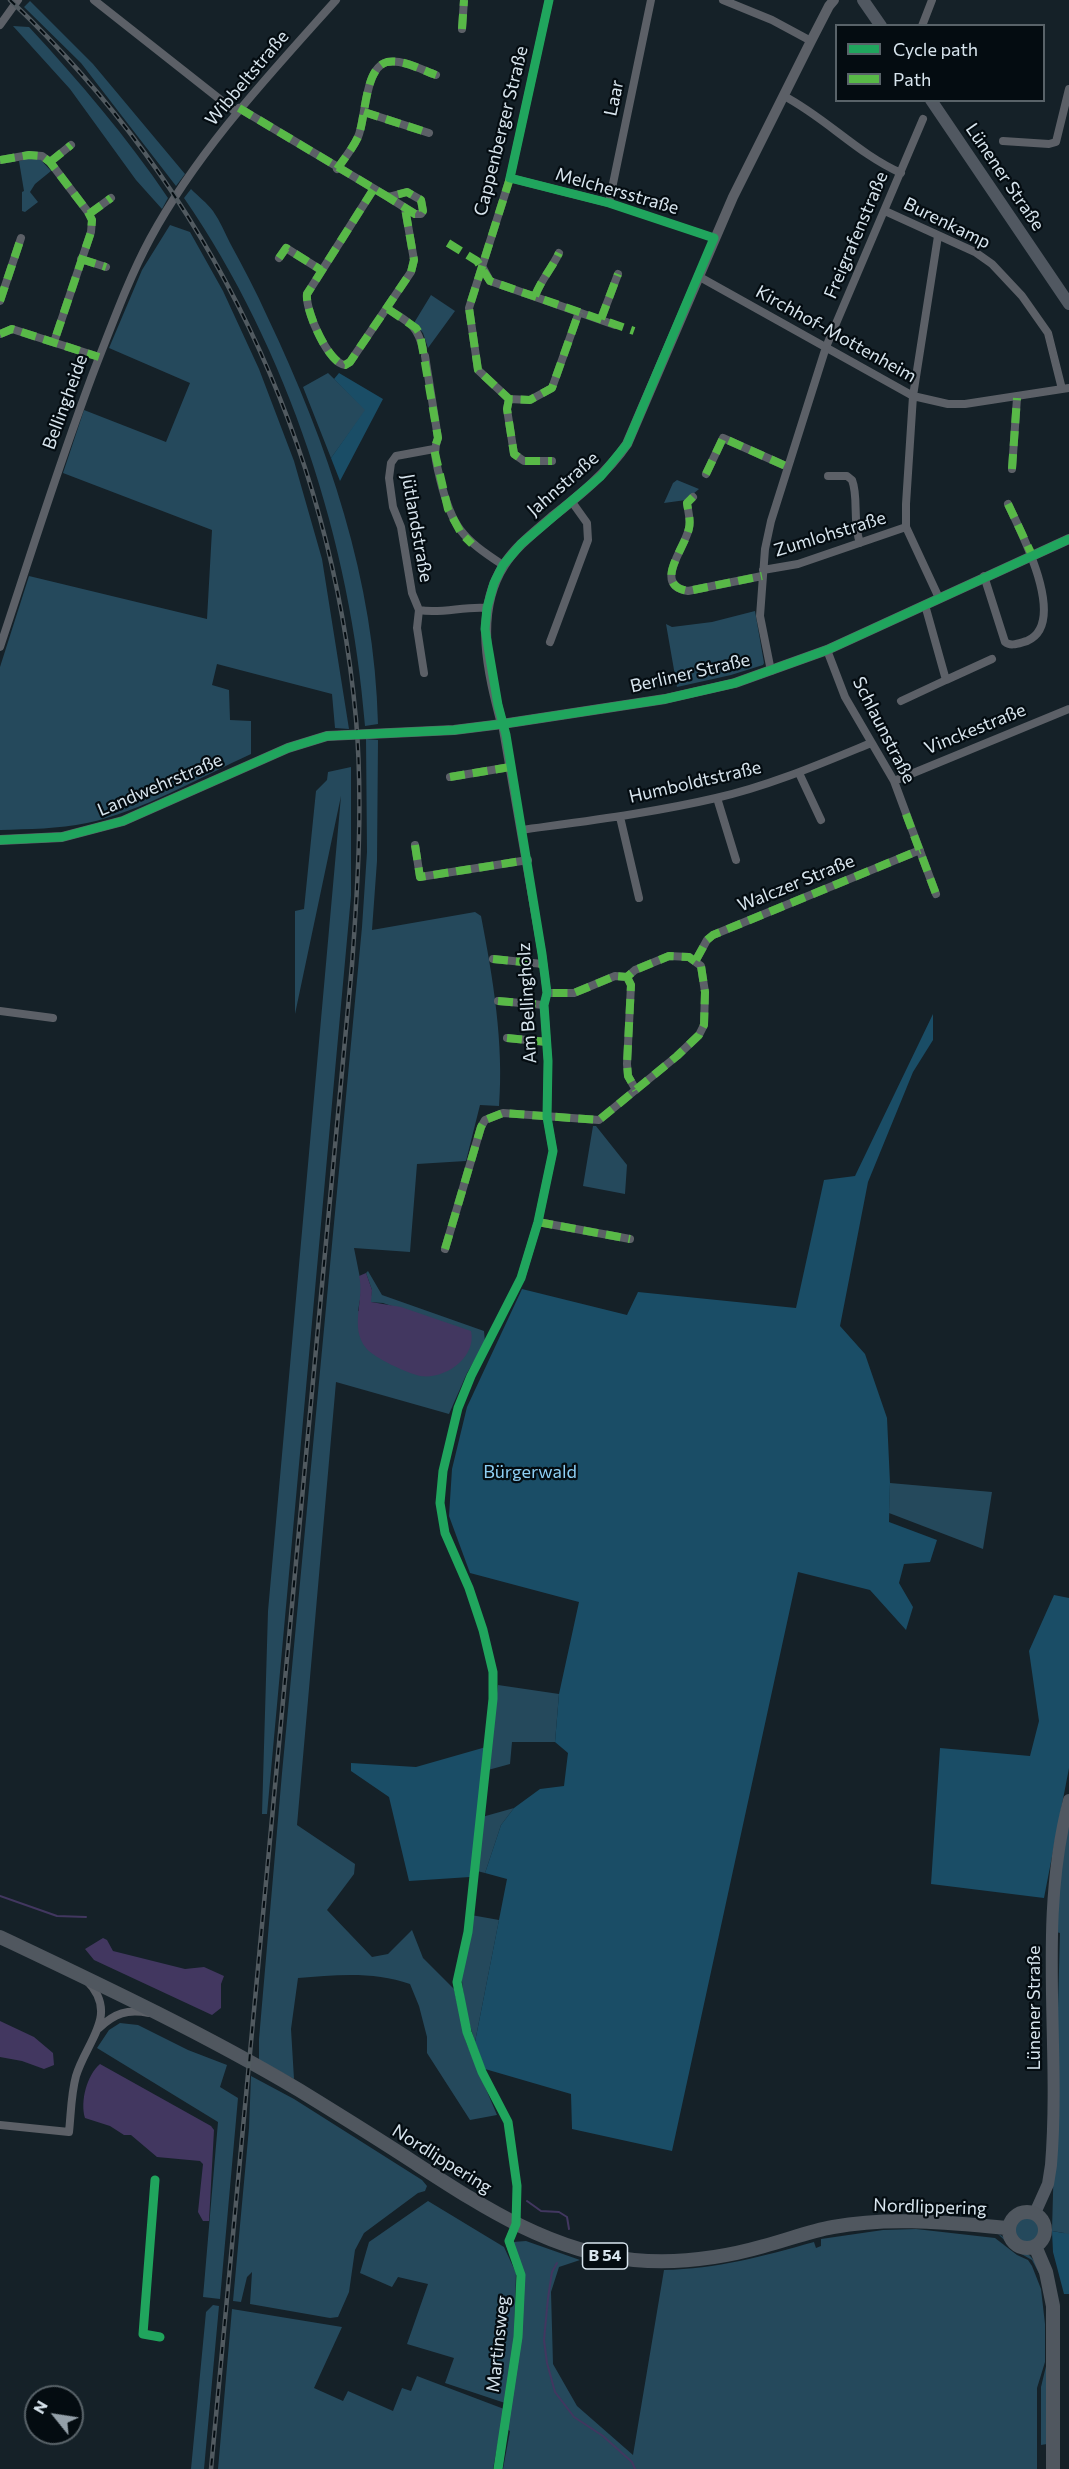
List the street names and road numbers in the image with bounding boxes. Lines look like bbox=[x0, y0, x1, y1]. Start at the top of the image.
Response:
street label: Wibbeltstraße bbox=[201, 26, 293, 130]
street label: Cappenberger Straße bbox=[469, 44, 533, 218]
street label: Laar bbox=[600, 78, 628, 118]
street label: Lünener Straße bbox=[961, 119, 1049, 235]
street label: Melchersstraße bbox=[553, 163, 681, 219]
street label: Freigrafenstraße bbox=[819, 168, 893, 302]
street label: Burenkamp bbox=[900, 193, 994, 253]
street label: Kirchhof-Mottenheim bbox=[752, 281, 920, 387]
street label: Bellingheide bbox=[38, 352, 92, 452]
street label: Jahnstraße bbox=[523, 447, 603, 521]
street label: Jütlandstraße bbox=[397, 472, 437, 584]
street label: Zumlohstraße bbox=[771, 507, 889, 561]
street label: Berliner Straße bbox=[628, 649, 752, 697]
street label: Schlaunstraße bbox=[848, 673, 920, 787]
street label: Vinckestraße bbox=[921, 699, 1029, 759]
street label: Landwehrstraße bbox=[94, 749, 226, 821]
street label: Humboldtstraße bbox=[627, 756, 763, 808]
street label: Walczer Straße bbox=[734, 850, 858, 916]
street label: Am Bellingholz bbox=[513, 942, 541, 1064]
street label: Lünener Straße bbox=[1023, 1945, 1045, 2071]
street label: Nordlippering bbox=[388, 2120, 496, 2198]
street label: Nordlippering bbox=[873, 2194, 987, 2220]
road number: B 54 bbox=[582, 2243, 628, 2269]
street label: Martinsweg bbox=[482, 2294, 514, 2394]

